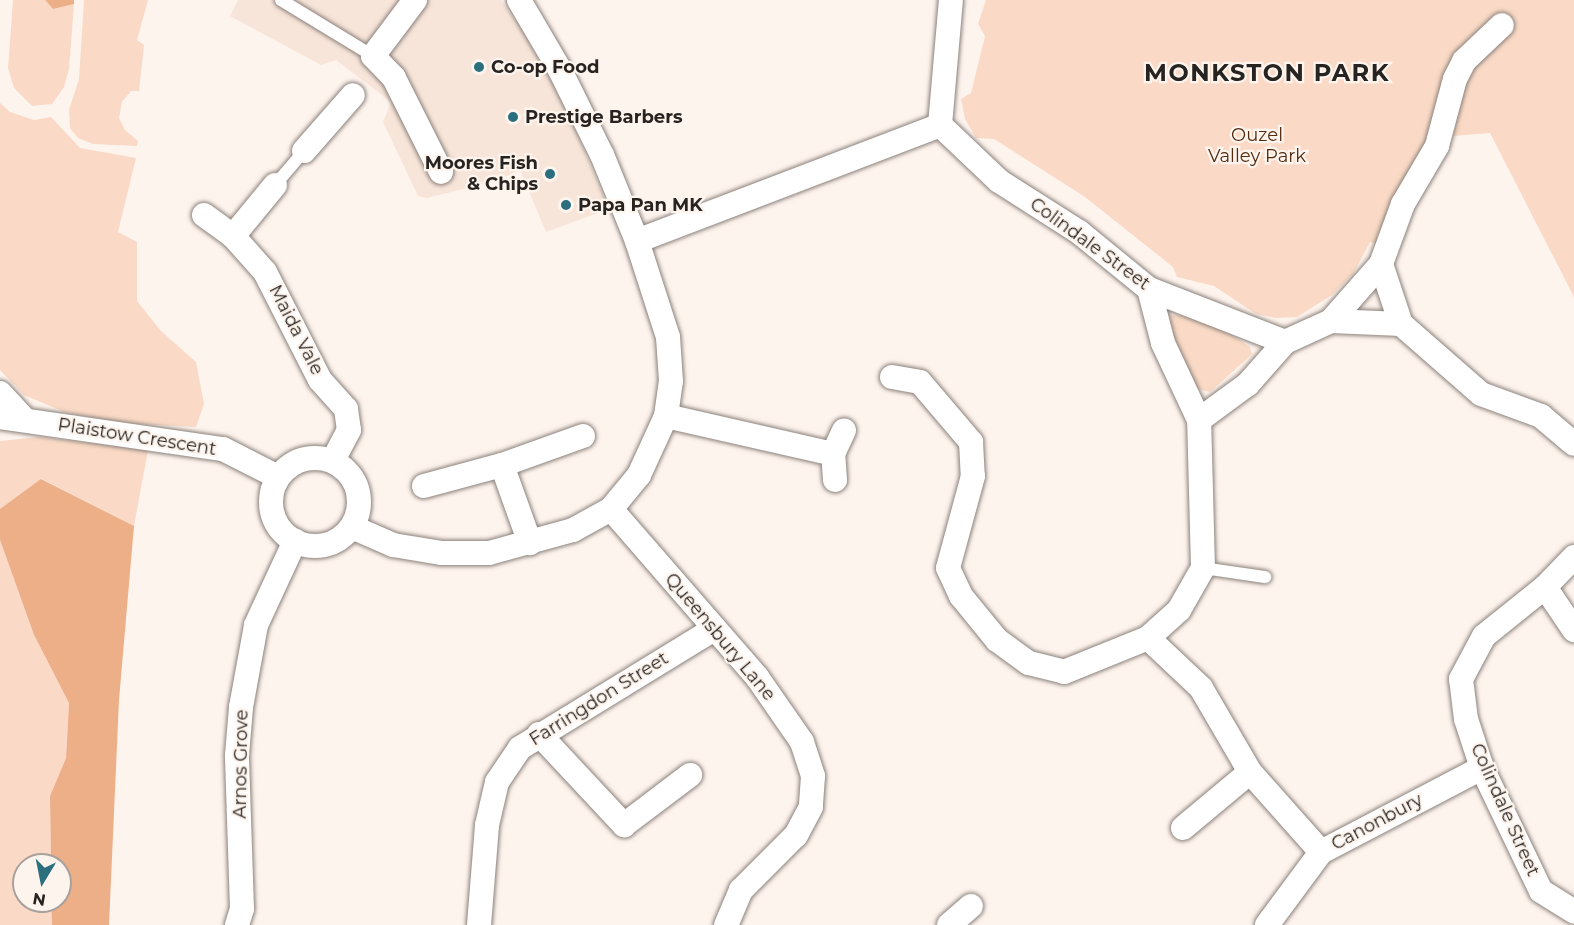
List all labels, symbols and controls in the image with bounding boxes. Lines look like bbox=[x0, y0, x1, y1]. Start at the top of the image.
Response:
place label: Co-op Food bbox=[491, 56, 599, 78]
district label: MONKSTON PARK bbox=[1144, 59, 1390, 87]
marker: Co-op Food bbox=[472, 60, 486, 74]
place label: Prestige Barbers bbox=[525, 106, 682, 128]
marker: Prestige Barbers bbox=[506, 110, 520, 124]
park label: Ouzel Valley Park bbox=[1208, 125, 1306, 168]
place label: Moores Fish & Chips bbox=[425, 153, 538, 195]
marker: Moores Fish & Chips bbox=[543, 167, 557, 181]
street label: Colindale Street bbox=[1026, 193, 1154, 295]
place label: Papa Pan MK bbox=[578, 194, 703, 216]
marker: Papa Pan MK bbox=[559, 198, 573, 212]
street label: Maida Vale bbox=[264, 281, 328, 379]
street label: Plaistow Crescent bbox=[56, 414, 218, 460]
street label: Queensbury Lane bbox=[660, 569, 780, 705]
street label: Farringdon Street bbox=[525, 647, 673, 751]
street label: Arnos Grove bbox=[229, 709, 253, 819]
street label: Colindale Street bbox=[1466, 740, 1544, 880]
street label: Canonbury bbox=[1328, 789, 1426, 855]
north arrow bbox=[12, 853, 72, 913]
text: N bbox=[31, 889, 47, 910]

